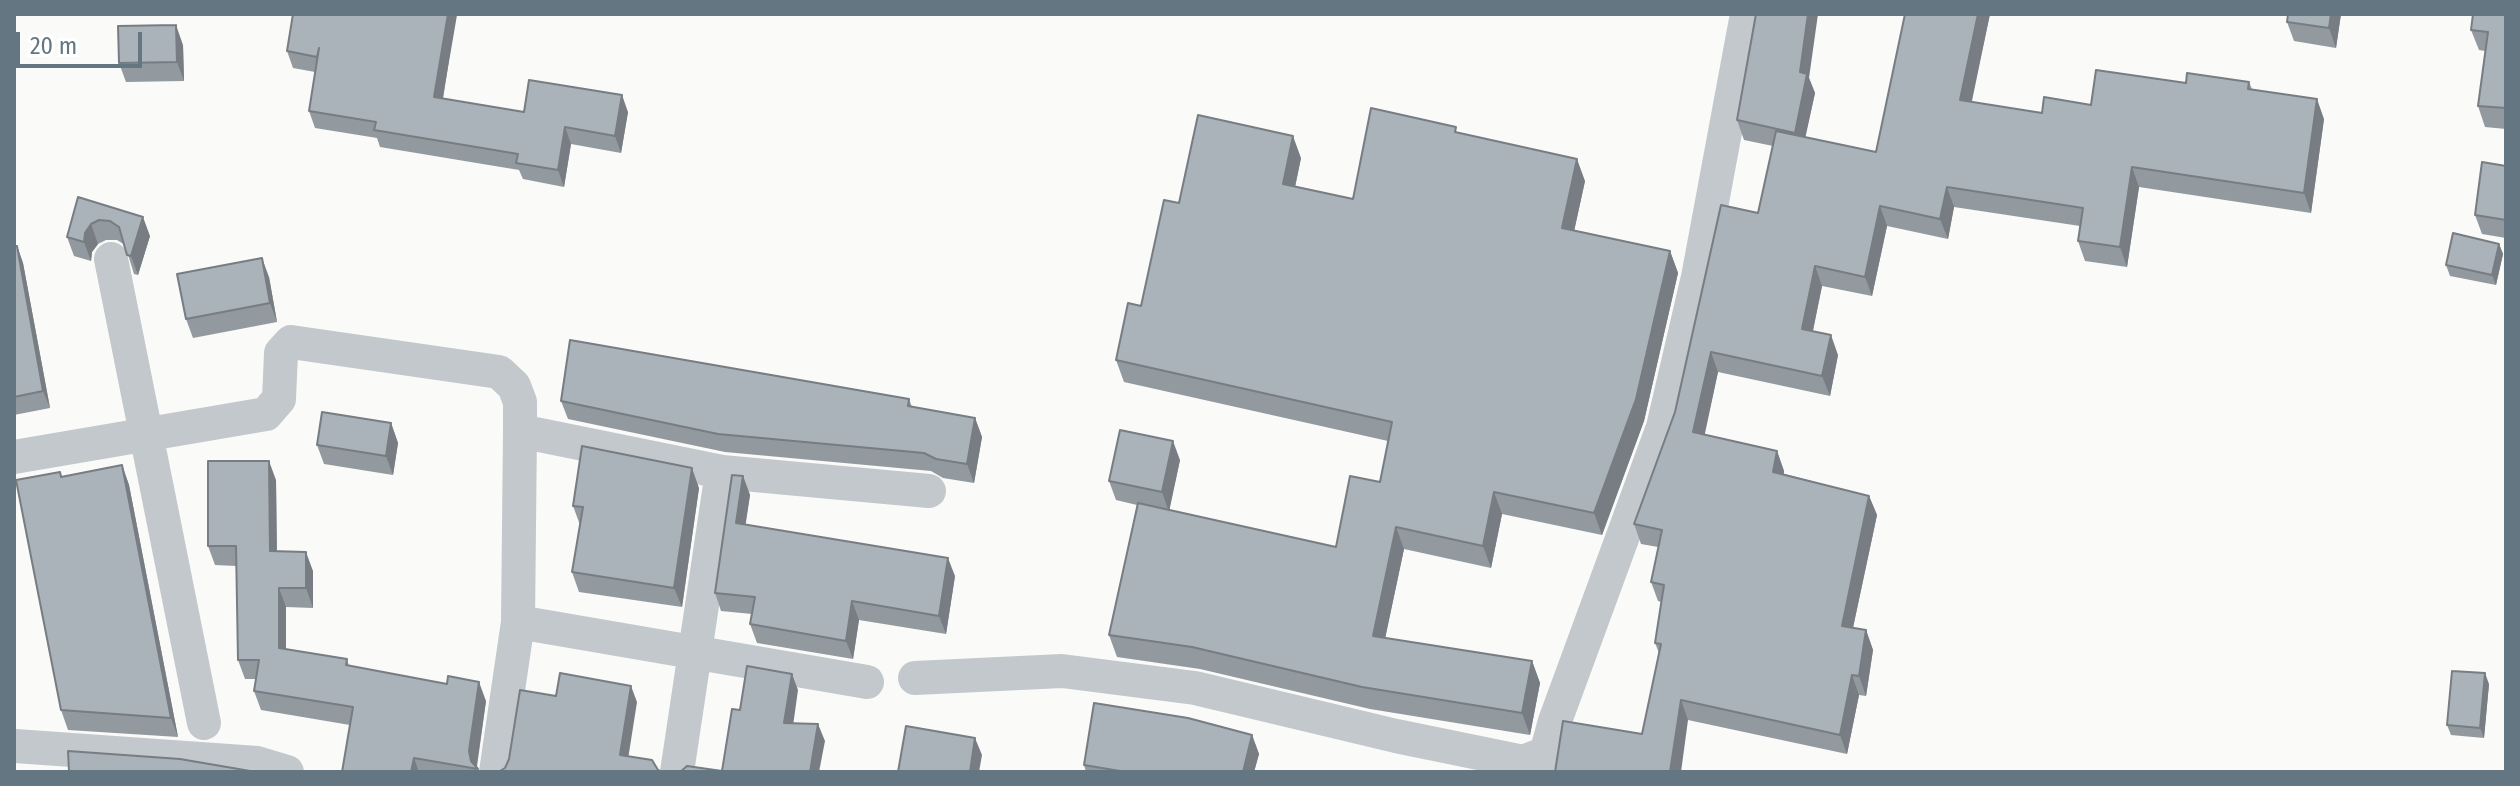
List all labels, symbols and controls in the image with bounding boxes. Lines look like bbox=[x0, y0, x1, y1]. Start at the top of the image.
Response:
scale bar bbox=[20, 16, 146, 66]
text: 20 m bbox=[30, 32, 77, 60]

